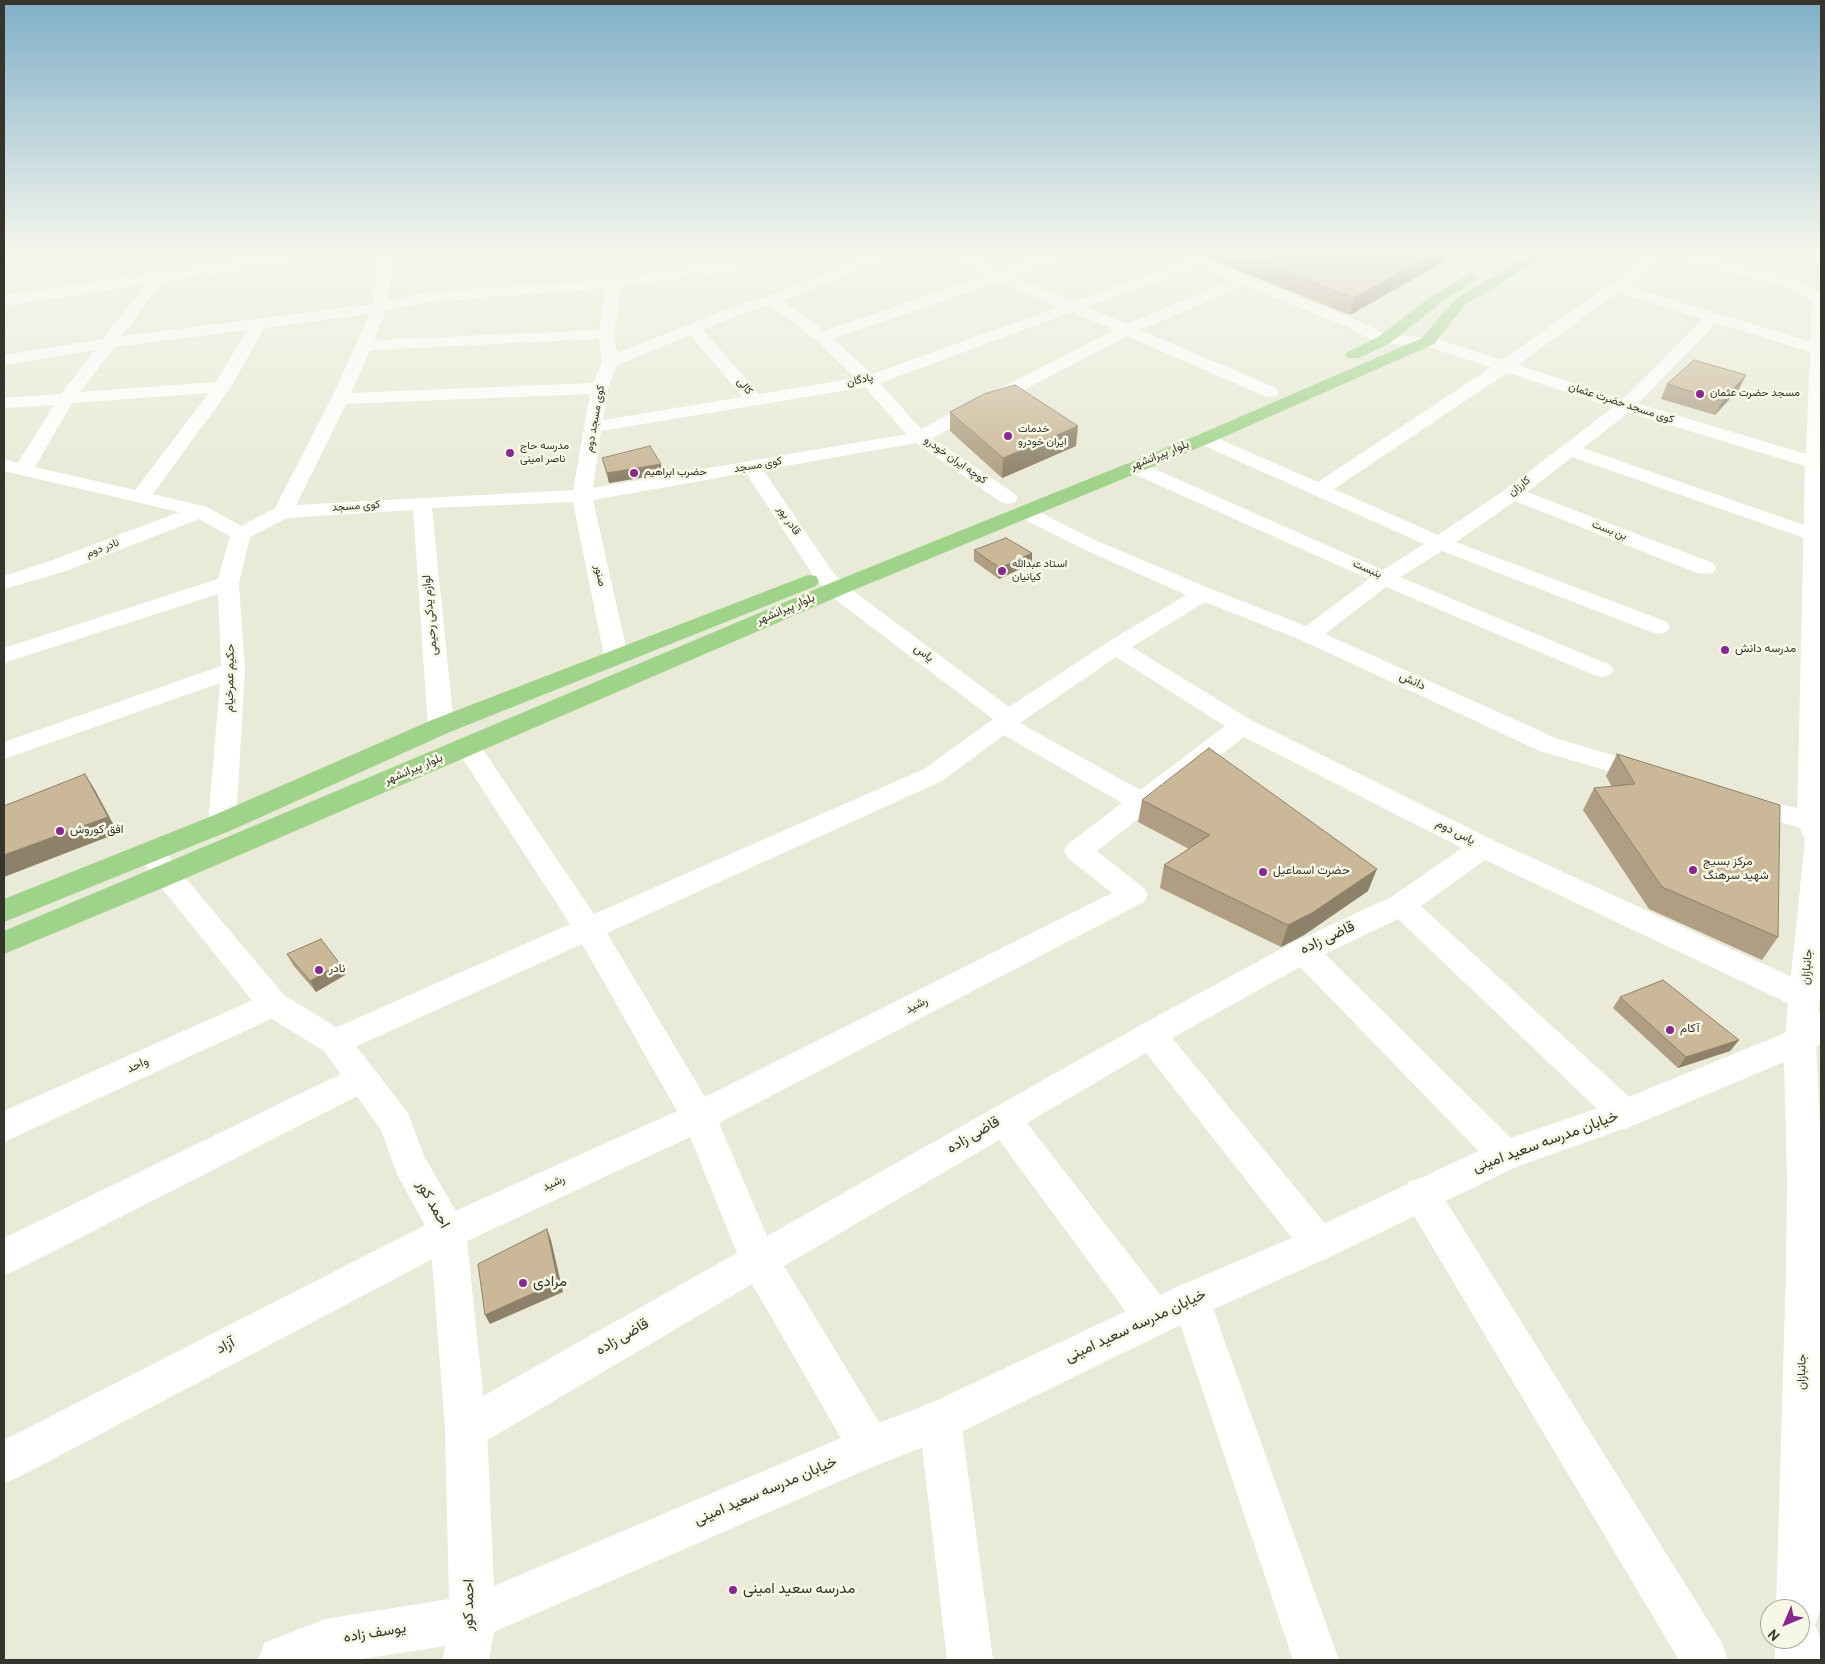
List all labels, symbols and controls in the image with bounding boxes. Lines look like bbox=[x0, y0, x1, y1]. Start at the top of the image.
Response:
street label: پادگان bbox=[846, 372, 874, 390]
street label: کالی bbox=[733, 376, 755, 398]
street label: کوی مسجد حضرت عثمان bbox=[1567, 381, 1675, 427]
street label: کوی مسجد دوم bbox=[584, 384, 608, 454]
place label: مسجد حضرت عثمان bbox=[1710, 387, 1800, 401]
marker: مسجد حضرت عثمان bbox=[1694, 388, 1706, 400]
place label: خدمات ایران خودرو bbox=[1018, 423, 1066, 449]
marker: خدمات ایران خودرو bbox=[1002, 430, 1014, 442]
street label: کوچه ایران خودرو bbox=[921, 434, 989, 488]
street label: بلوار پیرانشهر bbox=[1129, 438, 1191, 474]
place label: مدرسه حاج ناصر امینی bbox=[520, 440, 569, 466]
marker: مدرسه حاج ناصر امینی bbox=[504, 447, 516, 459]
street label: کوی مسجد bbox=[733, 455, 783, 477]
place label: حضرب ابراهیم bbox=[644, 466, 707, 480]
marker: حضرب ابراهیم bbox=[628, 467, 640, 479]
street label: کارزان bbox=[1506, 474, 1534, 500]
street label: کوی مسجد bbox=[331, 499, 381, 515]
street label: قادر پور bbox=[774, 504, 802, 538]
street label: بن بست bbox=[1590, 518, 1628, 544]
street label: نادر دوم bbox=[85, 537, 121, 561]
place label: استاد عبدالله کیانیان bbox=[1012, 558, 1067, 584]
street label: بنبست bbox=[1350, 558, 1384, 582]
street label: صنور bbox=[590, 564, 608, 588]
marker: استاد عبدالله کیانیان bbox=[996, 565, 1008, 577]
street label: لوازم یدکی رحیمی bbox=[420, 574, 442, 656]
street label: بلوار پیرانشهر bbox=[755, 591, 817, 629]
street label: یاس bbox=[910, 642, 936, 666]
place label: مدرسه دانش bbox=[1735, 643, 1796, 657]
street label: حکیم عمرخیام bbox=[223, 644, 239, 712]
marker: مدرسه دانش bbox=[1719, 644, 1731, 656]
street label: دانش bbox=[1397, 670, 1427, 694]
street label: بلوار پیرانشهر bbox=[383, 751, 445, 789]
street label: یاس دوم bbox=[1433, 817, 1477, 849]
place label: افق کوروش bbox=[70, 824, 123, 838]
marker: افق کوروش bbox=[54, 825, 66, 837]
place label: مرکز بسیج شهید سرهنگ bbox=[1703, 856, 1769, 884]
marker: مرکز بسیج شهید سرهنگ bbox=[1687, 864, 1699, 876]
place label: حضرت اسماعیل bbox=[1273, 865, 1350, 879]
marker: حضرت اسماعیل bbox=[1257, 866, 1269, 878]
street label: قاضی زاده bbox=[1298, 919, 1358, 959]
street label: جانبازان bbox=[1799, 948, 1817, 986]
place label: نادر bbox=[329, 963, 345, 977]
marker: نادر bbox=[313, 964, 325, 976]
street label: رشید bbox=[903, 994, 931, 1018]
place label: آکام bbox=[1680, 1023, 1699, 1037]
marker: آکام bbox=[1664, 1024, 1676, 1036]
street label: واحد bbox=[125, 1055, 151, 1077]
street label: خیابان مدرسه سعید امینی bbox=[1471, 1108, 1621, 1178]
street label: قاضی زاده bbox=[944, 1114, 1004, 1158]
street label: رشید bbox=[540, 1173, 568, 1195]
street label: احمد کور bbox=[412, 1178, 452, 1232]
place label: مرادی bbox=[533, 1274, 567, 1292]
marker: مرادی bbox=[517, 1277, 529, 1289]
street label: خیابان مدرسه سعید امینی bbox=[1063, 1286, 1209, 1368]
street label: قاضی زاده bbox=[593, 1316, 653, 1360]
street label: آزاد bbox=[214, 1335, 238, 1359]
street label: جانبازان bbox=[1795, 1354, 1811, 1390]
street label: خیابان مدرسه سعید امینی bbox=[692, 1454, 840, 1530]
street label: احمد کور bbox=[461, 1579, 479, 1631]
place label: مدرسه سعید امینی bbox=[743, 1581, 855, 1599]
marker: مدرسه سعید امینی bbox=[727, 1584, 739, 1596]
north arrow bbox=[1760, 1599, 1810, 1649]
street label: یوسف زاده bbox=[342, 1620, 408, 1648]
text: N bbox=[1765, 1625, 1784, 1644]

